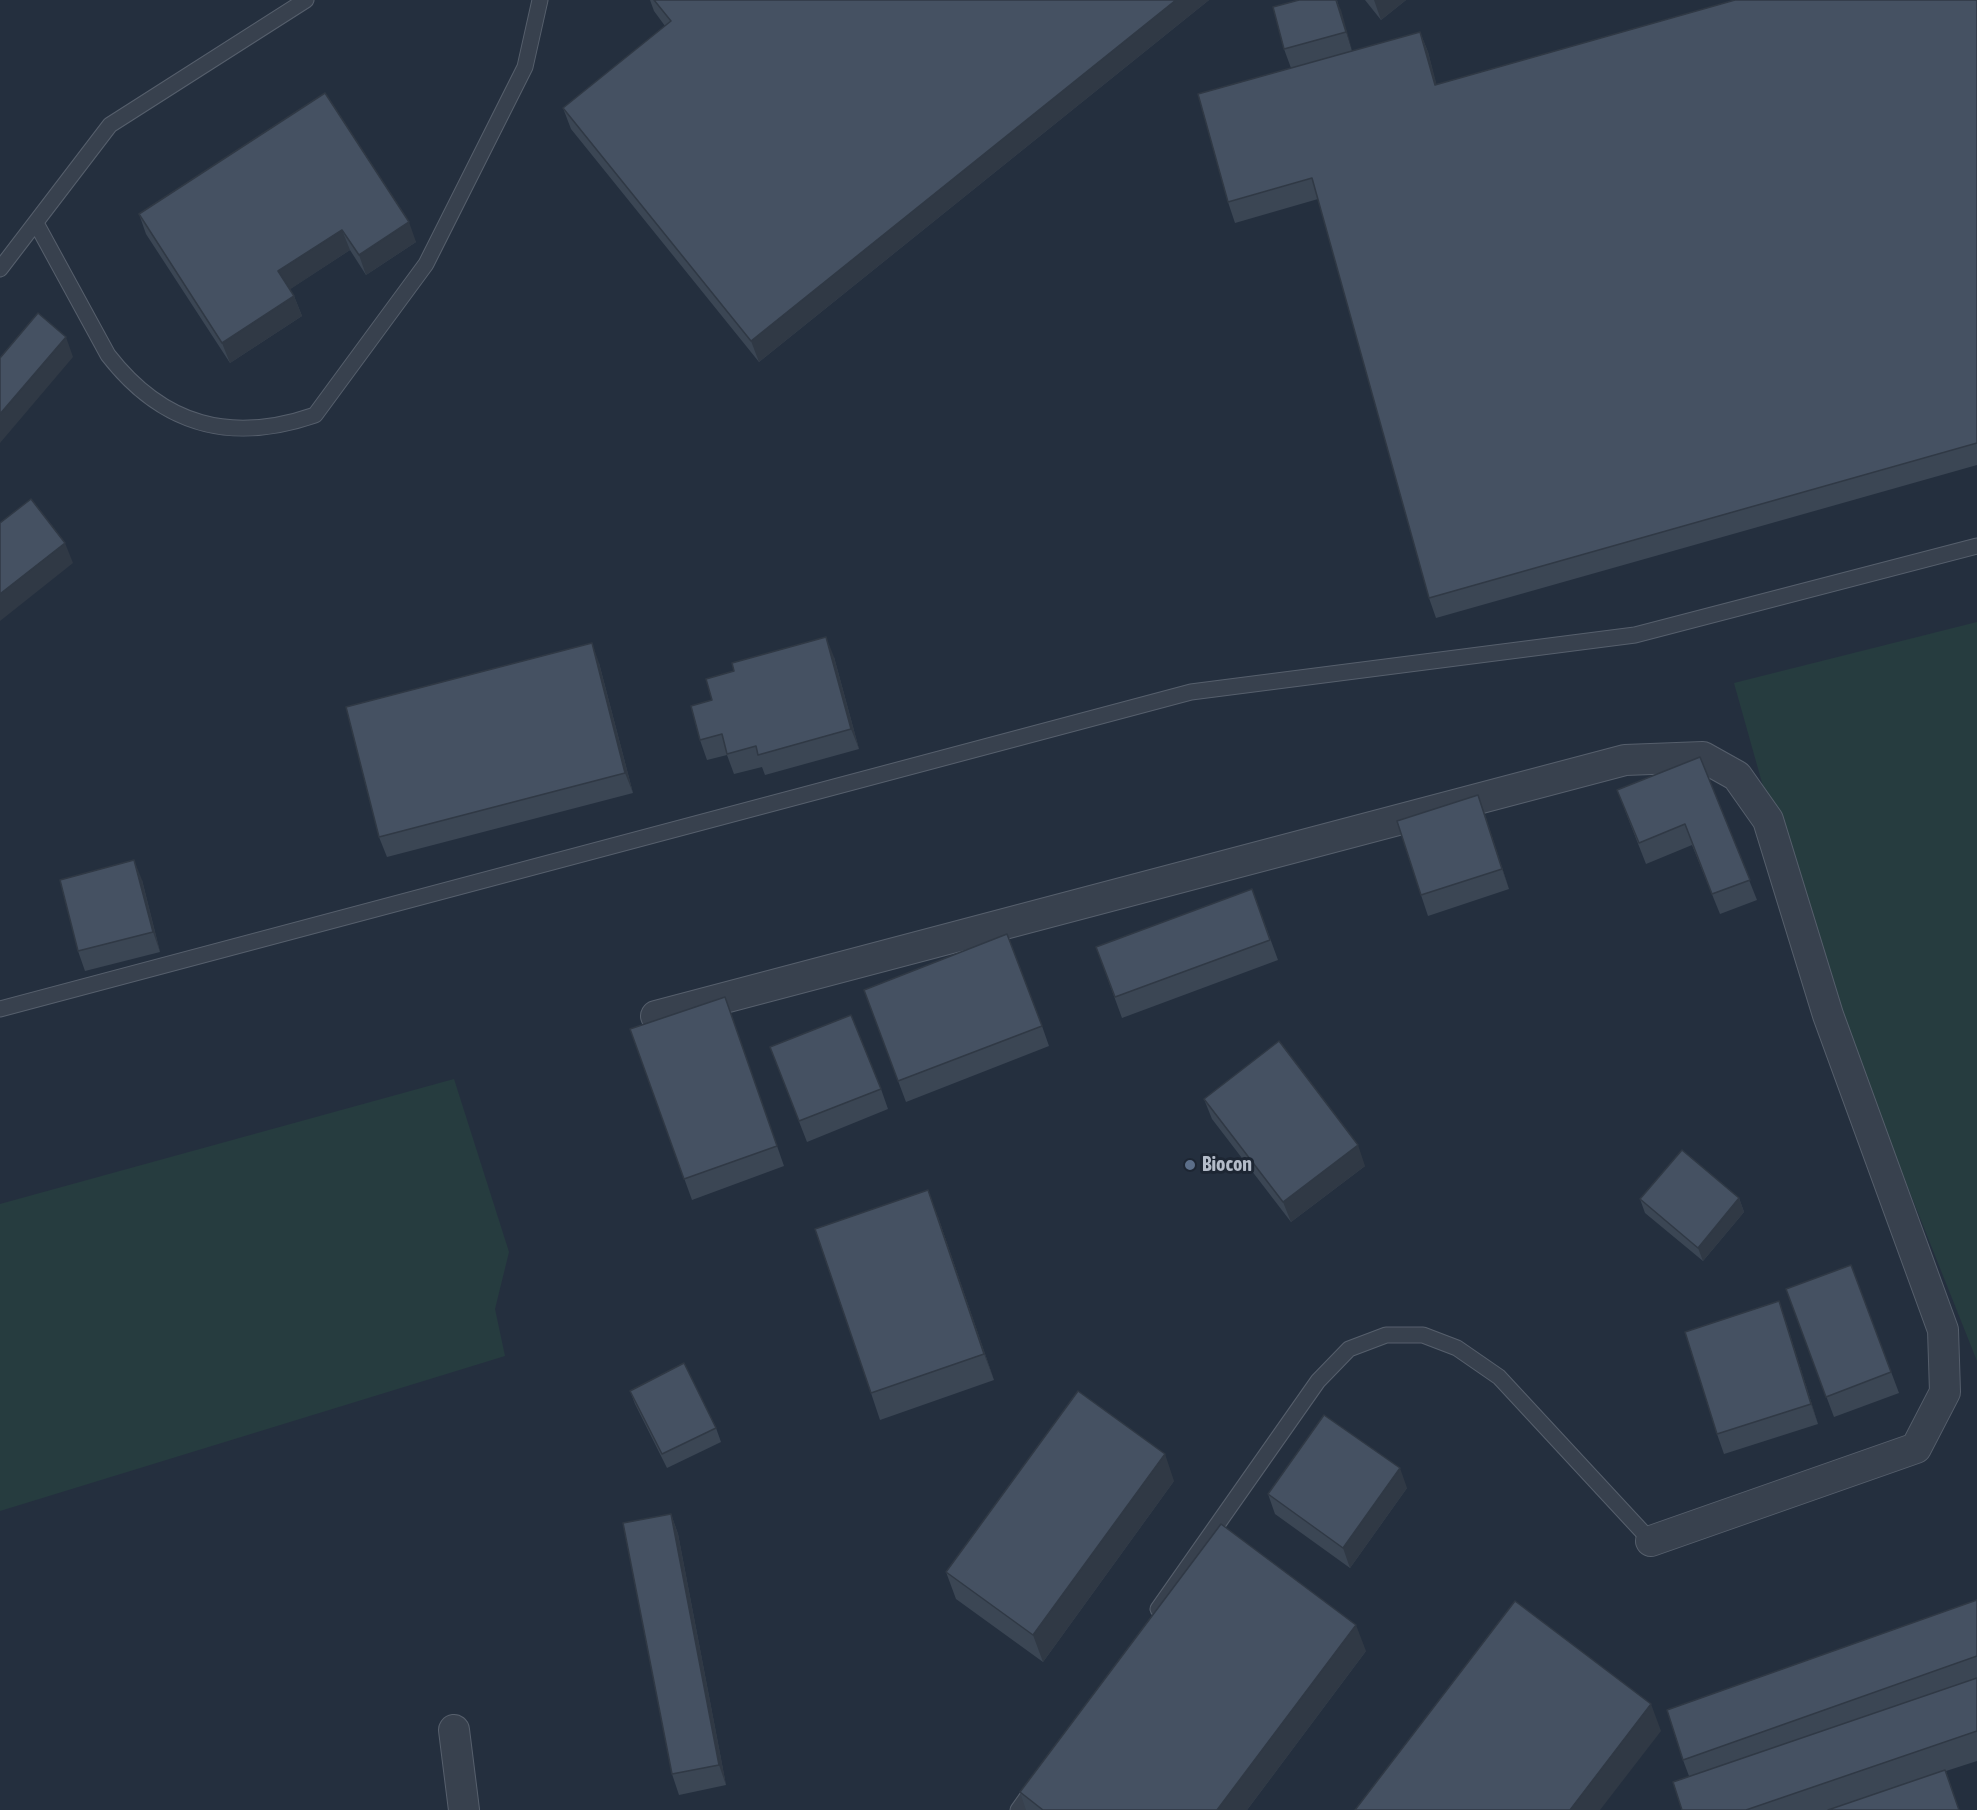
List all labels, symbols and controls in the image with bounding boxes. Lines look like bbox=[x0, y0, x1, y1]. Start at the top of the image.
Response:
place label: Biocon bbox=[1202, 1153, 1252, 1177]
marker: Biocon bbox=[1183, 1158, 1197, 1172]

